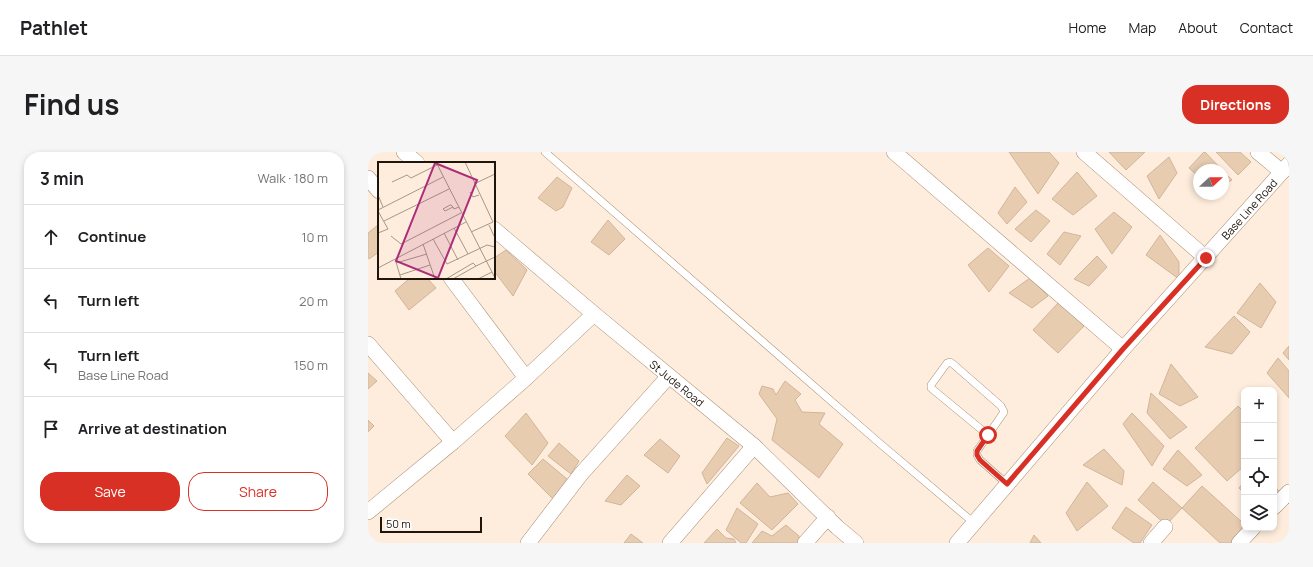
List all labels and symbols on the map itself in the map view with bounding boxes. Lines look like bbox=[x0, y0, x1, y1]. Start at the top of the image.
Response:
inset map bbox=[378, 162, 495, 279]
north arrow bbox=[1193, 164, 1229, 200]
street label: Base Line Road bbox=[1218, 176, 1280, 242]
route end bbox=[1197, 249, 1215, 267]
street label: St Jude Road bbox=[647, 356, 707, 410]
route start bbox=[979, 426, 997, 444]
scale bar bbox=[380, 515, 482, 534]

